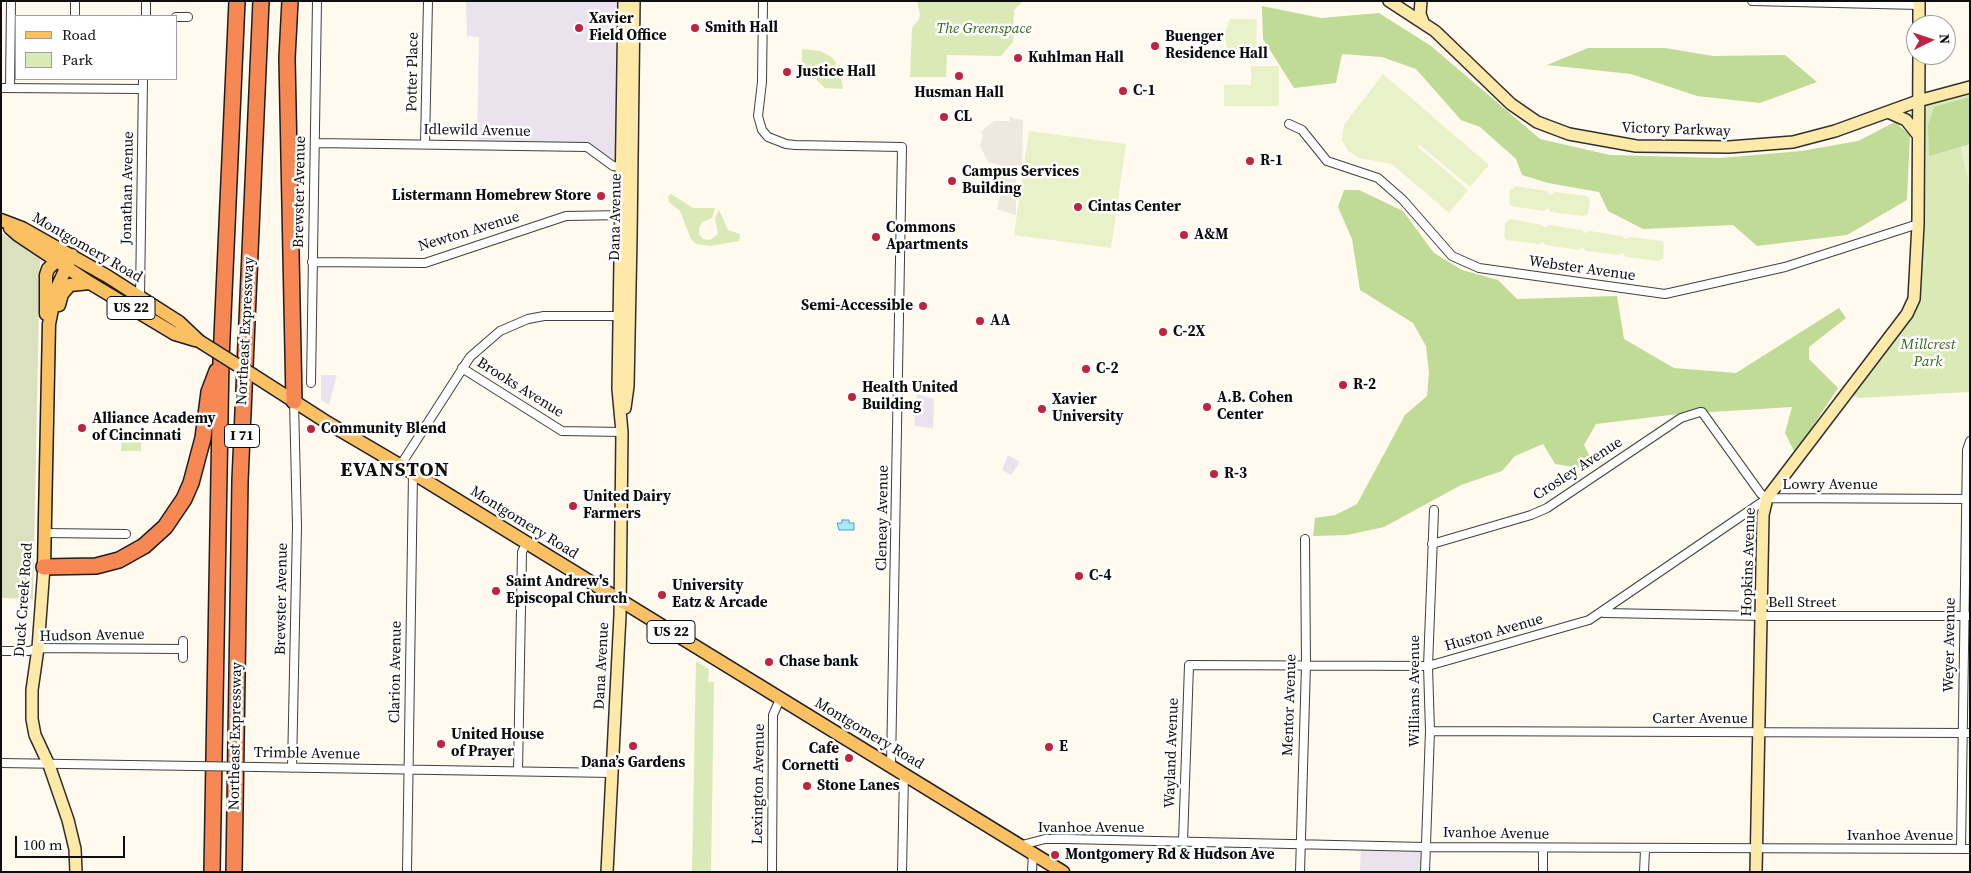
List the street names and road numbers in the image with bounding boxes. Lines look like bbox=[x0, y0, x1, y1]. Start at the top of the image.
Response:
street label: Potter Place bbox=[403, 32, 423, 112]
street label: Victory Parkway bbox=[1621, 119, 1731, 141]
street label: Idlewild Avenue bbox=[423, 121, 531, 141]
street label: Jonathan Avenue bbox=[118, 131, 138, 245]
street label: Brewster Avenue bbox=[290, 136, 310, 248]
street label: Dana Avenue bbox=[606, 173, 626, 261]
street label: Newton Avenue bbox=[416, 208, 522, 256]
street label: Montgomery Road bbox=[29, 209, 145, 287]
street label: Webster Avenue bbox=[1527, 253, 1637, 285]
street label: Northeast Expressway bbox=[233, 257, 259, 405]
road number: US 22 bbox=[107, 296, 155, 320]
street label: Brooks Avenue bbox=[473, 354, 567, 422]
road number: I 71 bbox=[224, 424, 260, 448]
street label: Crosley Avenue bbox=[1530, 433, 1626, 505]
street label: Cleneay Avenue bbox=[873, 465, 893, 571]
street label: Lowry Avenue bbox=[1782, 476, 1878, 494]
street label: Montgomery Road bbox=[467, 483, 581, 563]
street label: Hopkins Avenue bbox=[1738, 507, 1760, 617]
street label: Duck Creek Road bbox=[11, 542, 37, 658]
street label: Brewster Avenue bbox=[272, 543, 292, 655]
street label: Bell Street bbox=[1768, 594, 1836, 612]
street label: Weyer Avenue bbox=[1940, 597, 1960, 693]
street label: Huston Avenue bbox=[1443, 610, 1545, 656]
road number: US 22 bbox=[647, 620, 695, 644]
street label: Clarion Avenue bbox=[386, 621, 406, 723]
street label: Dana Avenue bbox=[591, 622, 613, 710]
street label: Hudson Avenue bbox=[39, 626, 145, 646]
street label: Williams Avenue bbox=[1406, 635, 1424, 747]
street label: Mentor Avenue bbox=[1279, 654, 1301, 756]
street label: Northeast Expressway bbox=[226, 662, 246, 810]
street label: Montgomery Road bbox=[811, 694, 927, 774]
street label: Wayland Avenue bbox=[1161, 697, 1183, 809]
street label: Carter Avenue bbox=[1652, 710, 1748, 728]
street label: Lexington Avenue bbox=[749, 723, 769, 845]
street label: Trimble Avenue bbox=[254, 744, 360, 764]
street label: Ivanhoe Avenue bbox=[1038, 819, 1144, 837]
street label: Ivanhoe Avenue bbox=[1443, 824, 1549, 844]
street label: Ivanhoe Avenue bbox=[1847, 827, 1953, 845]

